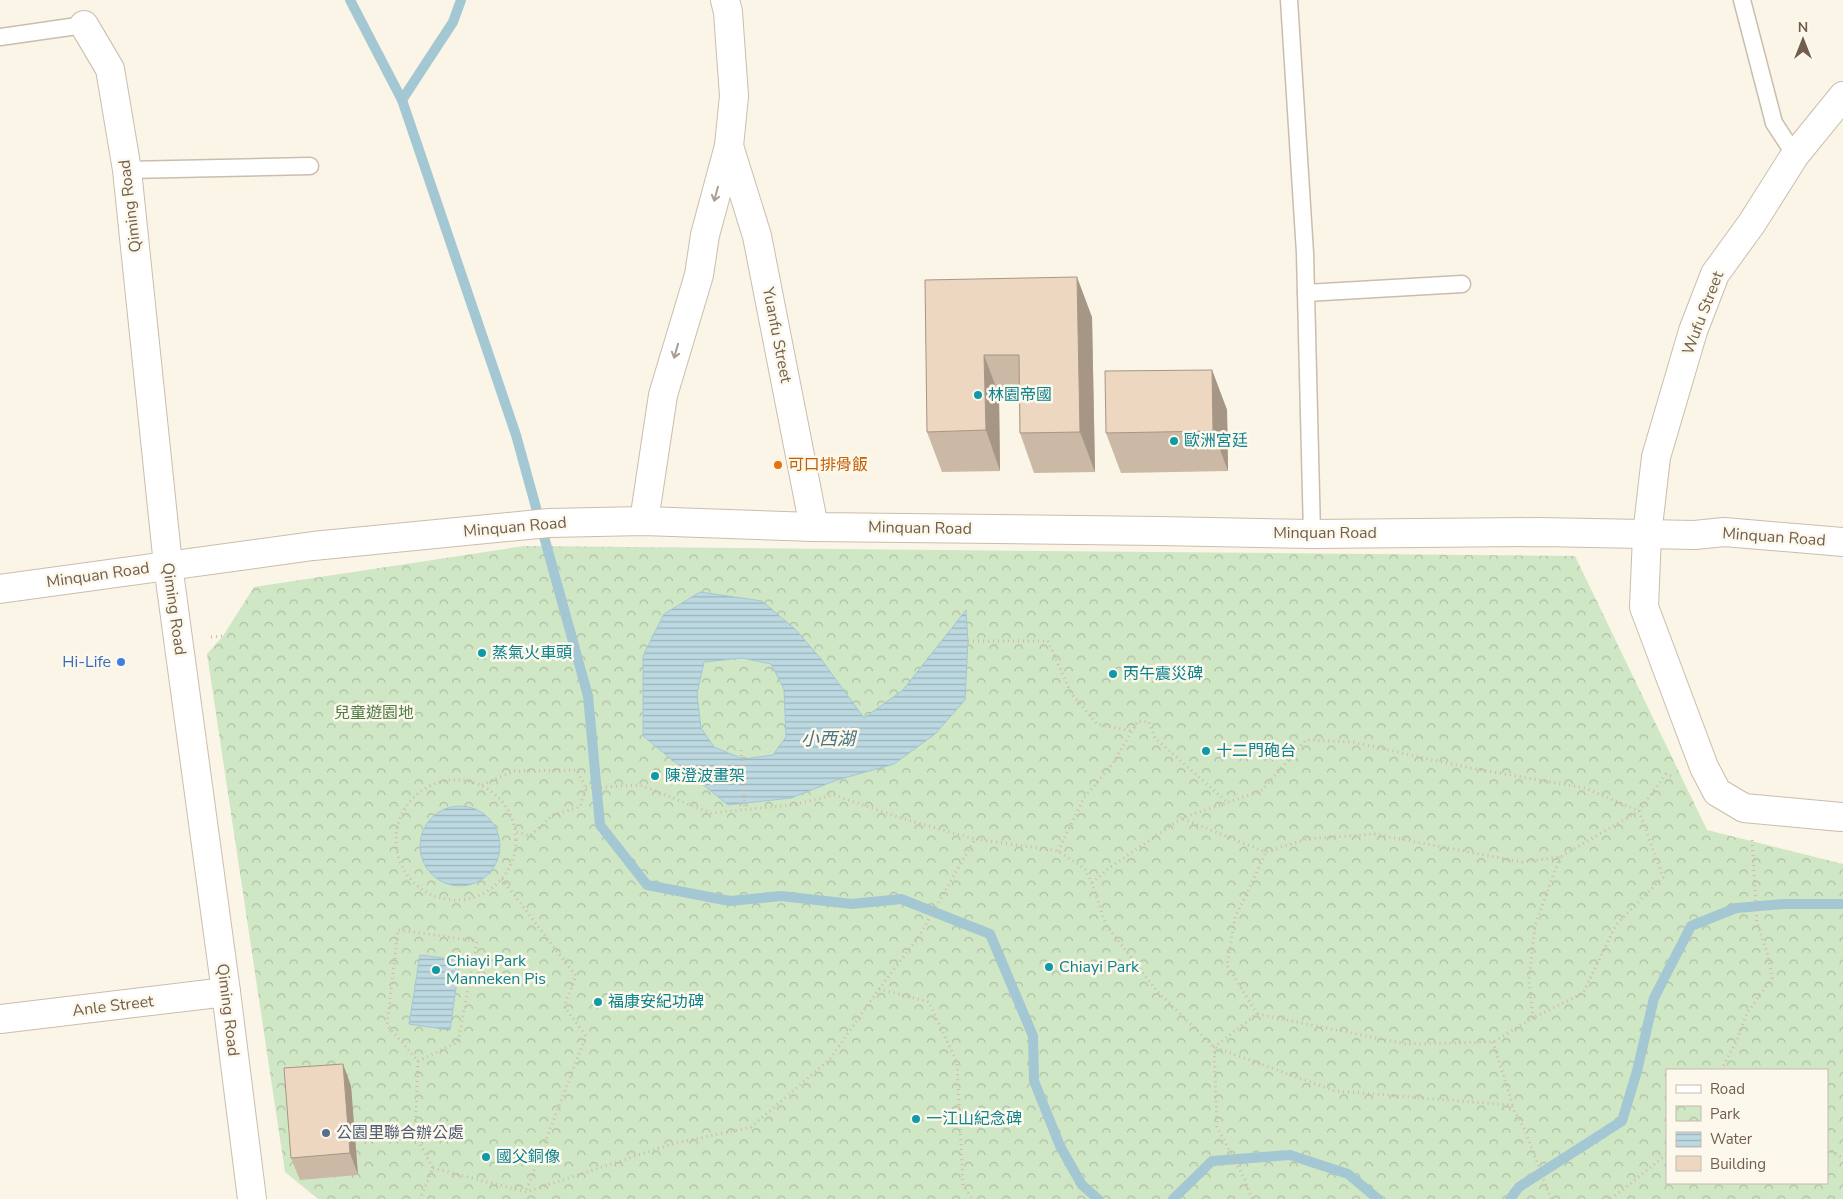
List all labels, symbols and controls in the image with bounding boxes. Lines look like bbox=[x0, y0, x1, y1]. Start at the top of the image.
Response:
north arrow bbox=[1778, 15, 1828, 65]
text: N bbox=[1798, 18, 1808, 37]
street label: Qiming Road bbox=[113, 158, 147, 254]
one-way arrow bbox=[711, 185, 720, 201]
street label: Wufu Street bbox=[1677, 268, 1729, 358]
street label: Yuanfu Street bbox=[757, 284, 797, 385]
one-way arrow bbox=[671, 343, 681, 359]
place label: 林園帝國 bbox=[988, 384, 1052, 406]
marker: 林園帝國 bbox=[972, 389, 984, 401]
place label: 歐洲宮廷 bbox=[1184, 430, 1248, 452]
marker: 歐洲宮廷 bbox=[1168, 435, 1180, 447]
place label: 可口排骨飯 bbox=[788, 454, 868, 476]
marker: 可口排骨飯 bbox=[772, 459, 784, 471]
street label: Minquan Road bbox=[462, 512, 568, 542]
street label: Minquan Road bbox=[868, 516, 972, 540]
street label: Minquan Road bbox=[1273, 522, 1377, 544]
street label: Minquan Road bbox=[1722, 522, 1826, 552]
street label: Minquan Road bbox=[45, 557, 151, 593]
street label: Qiming Road bbox=[157, 561, 191, 657]
place label: 蒸氣火車頭 bbox=[492, 642, 572, 664]
marker: 蒸氣火車頭 bbox=[476, 647, 488, 659]
place label: Hi-Life bbox=[62, 651, 111, 673]
marker: Hi-Life bbox=[115, 656, 127, 668]
place label: 丙午震災碑 bbox=[1123, 663, 1203, 685]
marker: 丙午震災碑 bbox=[1107, 668, 1119, 680]
park label: 兒童遊園地 bbox=[334, 702, 414, 724]
water label: 小西湖 bbox=[801, 727, 858, 751]
place label: 十二門砲台 bbox=[1216, 740, 1296, 762]
marker: 十二門砲台 bbox=[1200, 745, 1212, 757]
place label: 陳澄波畫架 bbox=[665, 765, 745, 787]
marker: 陳澄波畫架 bbox=[649, 770, 661, 782]
place label: Chiayi Park Manneken Pis bbox=[446, 950, 546, 990]
place label: Chiayi Park bbox=[1059, 956, 1140, 978]
marker: Chiayi Park bbox=[1043, 961, 1055, 973]
street label: Qiming Road bbox=[211, 962, 245, 1058]
marker: Chiayi Park Manneken Pis bbox=[430, 964, 442, 976]
street label: Anle Street bbox=[71, 990, 155, 1022]
place label: 福康安紀功碑 bbox=[608, 991, 704, 1013]
marker: 福康安紀功碑 bbox=[592, 996, 604, 1008]
legend bbox=[1666, 1069, 1828, 1184]
text: Road bbox=[1710, 1079, 1745, 1099]
text: Park bbox=[1710, 1104, 1740, 1124]
place label: 一江山紀念碑 bbox=[926, 1108, 1022, 1130]
marker: 一江山紀念碑 bbox=[910, 1113, 922, 1125]
place label: 公園里聯合辦公處 bbox=[336, 1122, 464, 1144]
marker: 公園里聯合辦公處 bbox=[320, 1127, 332, 1139]
text: Water bbox=[1710, 1129, 1753, 1149]
place label: 國父銅像 bbox=[496, 1146, 560, 1168]
marker: 國父銅像 bbox=[480, 1151, 492, 1163]
text: Building bbox=[1710, 1154, 1766, 1174]

